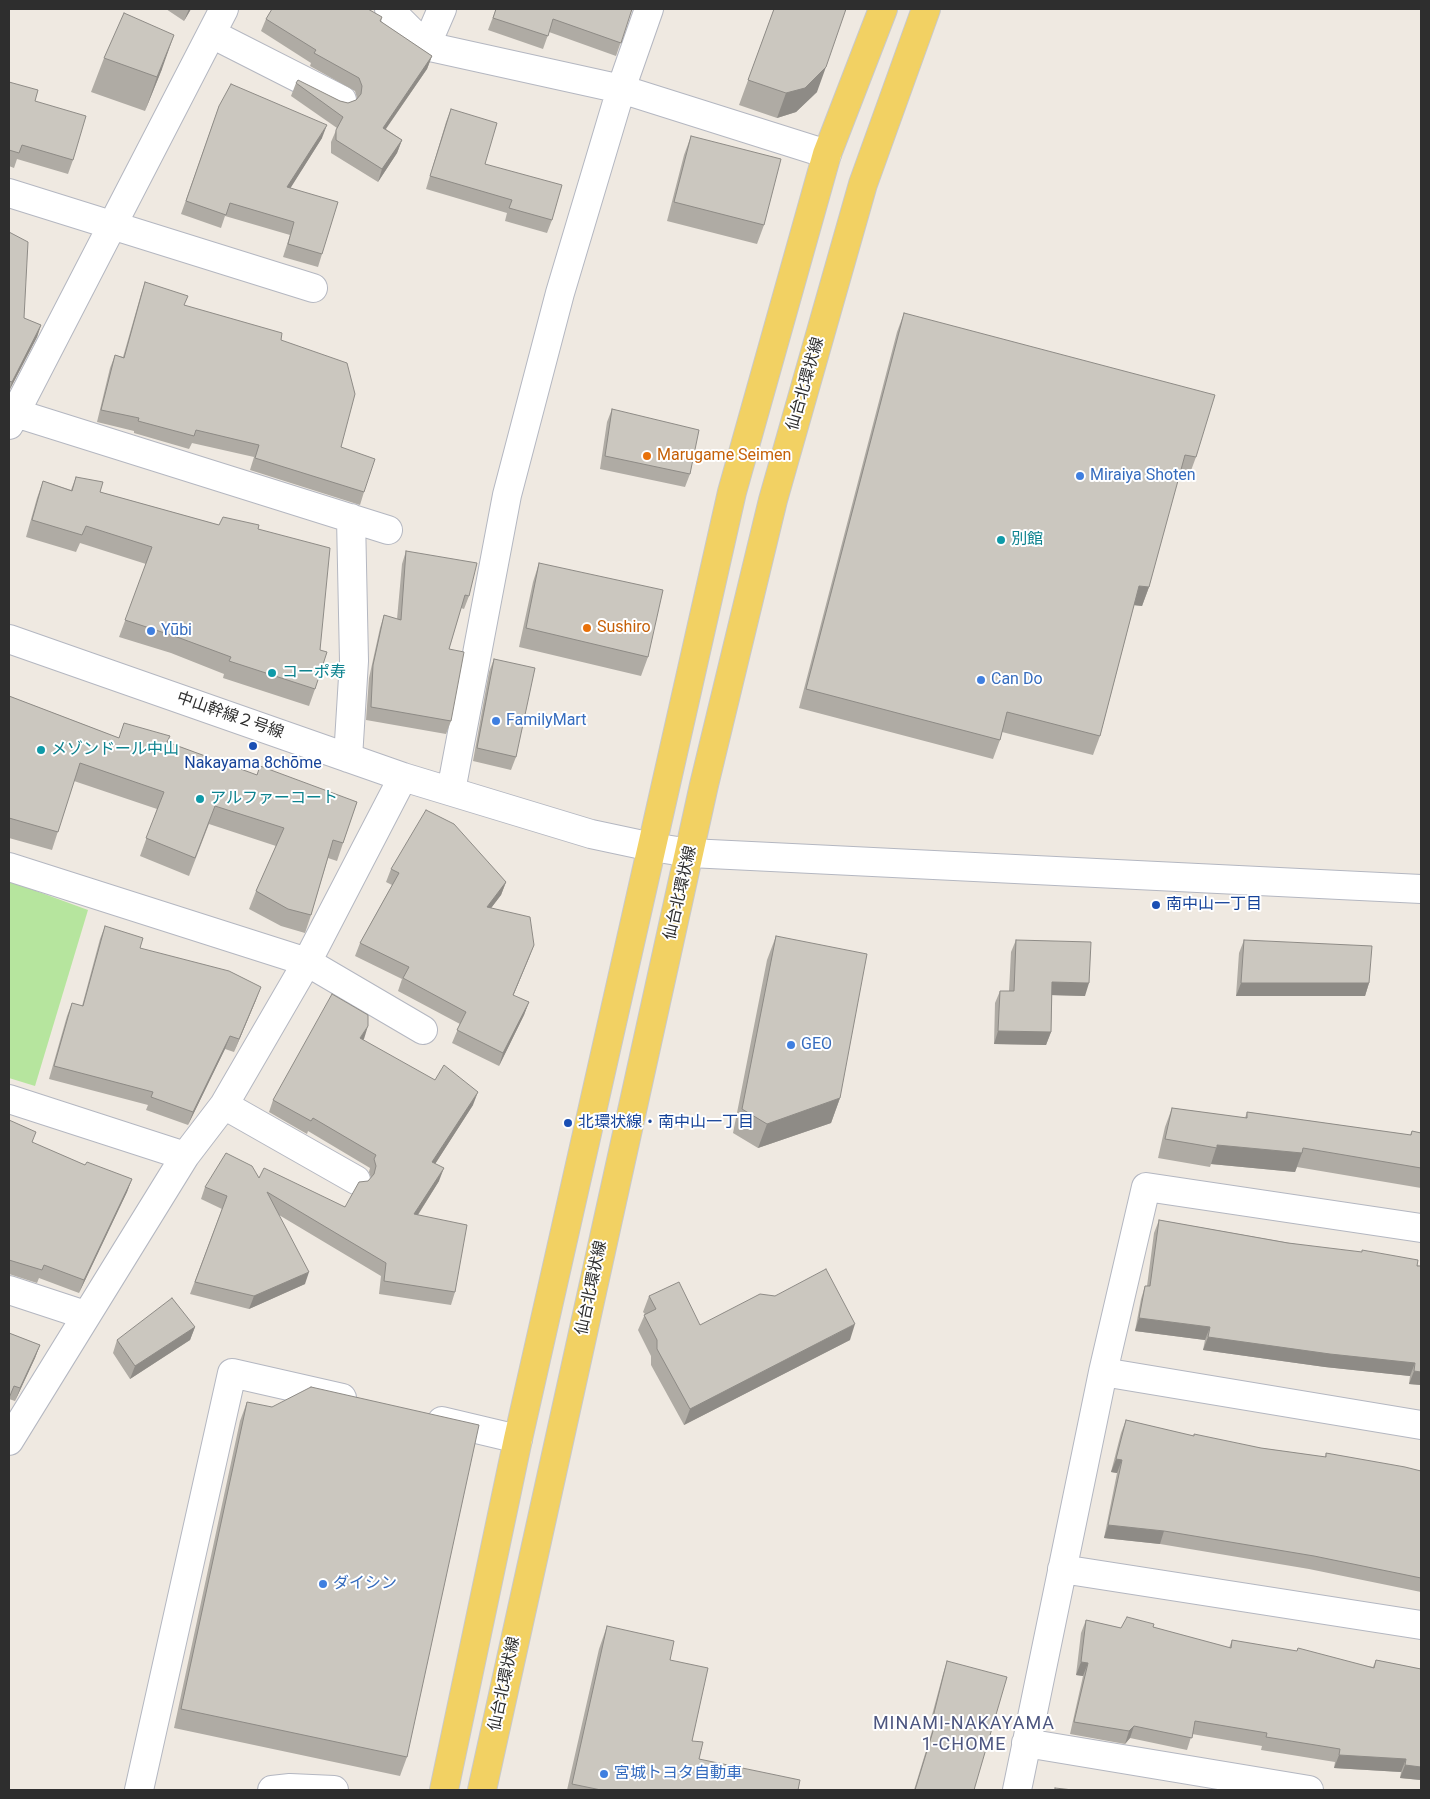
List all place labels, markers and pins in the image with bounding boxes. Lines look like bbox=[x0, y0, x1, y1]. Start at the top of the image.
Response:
place label: Marugame Seimen bbox=[657, 446, 791, 466]
marker: Marugame Seimen bbox=[641, 450, 653, 462]
place label: Miraiya Shoten bbox=[1090, 466, 1196, 486]
marker: Miraiya Shoten bbox=[1074, 470, 1086, 482]
place label: 別館 bbox=[1011, 530, 1043, 550]
marker: 別館 bbox=[995, 534, 1007, 546]
place label: Sushiro bbox=[597, 618, 651, 638]
place label: Yūbi bbox=[161, 621, 192, 641]
marker: Sushiro bbox=[581, 622, 593, 634]
marker: Yūbi bbox=[145, 625, 157, 637]
place label: コーポ寿 bbox=[282, 663, 346, 683]
marker: コーポ寿 bbox=[266, 667, 278, 679]
place label: Can Do bbox=[991, 670, 1043, 690]
marker: Can Do bbox=[975, 674, 987, 686]
place label: FamilyMart bbox=[506, 711, 586, 731]
marker: FamilyMart bbox=[490, 715, 502, 727]
place label: メゾンドール中山 bbox=[51, 740, 179, 760]
marker: Nakayama 8chōme bbox=[247, 740, 259, 752]
marker: メゾンドール中山 bbox=[35, 744, 47, 756]
place label: Nakayama 8chōme bbox=[184, 754, 322, 774]
place label: アルファーコート bbox=[210, 789, 338, 809]
marker: アルファーコート bbox=[194, 793, 206, 805]
place label: 南中山一丁目 bbox=[1166, 895, 1262, 915]
marker: 南中山一丁目 bbox=[1150, 899, 1162, 911]
place label: GEO bbox=[801, 1035, 832, 1055]
marker: GEO bbox=[785, 1039, 797, 1051]
place label: 北環状線・南中山一丁目 bbox=[578, 1113, 754, 1133]
marker: 北環状線・南中山一丁目 bbox=[562, 1117, 574, 1129]
place label: ダイシン bbox=[333, 1574, 397, 1594]
marker: ダイシン bbox=[317, 1578, 329, 1590]
place label: 宮城トヨタ自動車 bbox=[614, 1764, 742, 1784]
marker: 宮城トヨタ自動車 bbox=[598, 1768, 610, 1780]

